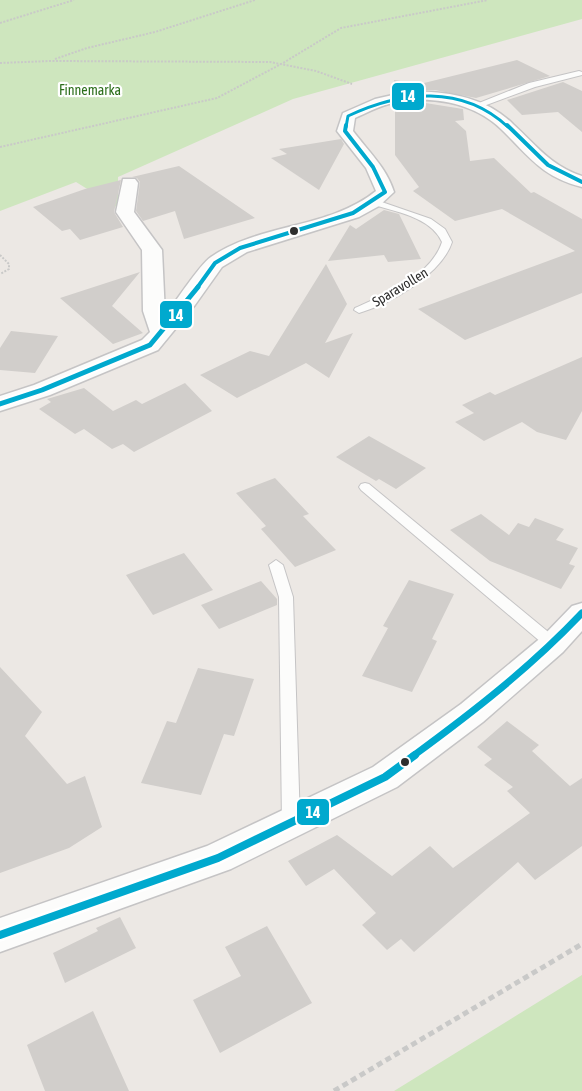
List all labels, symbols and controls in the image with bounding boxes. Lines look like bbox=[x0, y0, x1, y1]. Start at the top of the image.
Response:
park label: Finnemarka bbox=[59, 82, 121, 98]
line badge: 14 bbox=[391, 82, 425, 111]
text: 14 bbox=[400, 87, 416, 105]
unlabelled marker bbox=[288, 225, 300, 237]
street label: Sparavollen bbox=[369, 264, 431, 310]
line badge: 14 bbox=[159, 300, 193, 329]
text: 14 bbox=[168, 306, 184, 324]
unlabelled marker bbox=[399, 756, 411, 768]
line badge: 14 bbox=[296, 798, 330, 826]
text: 14 bbox=[305, 803, 321, 821]

